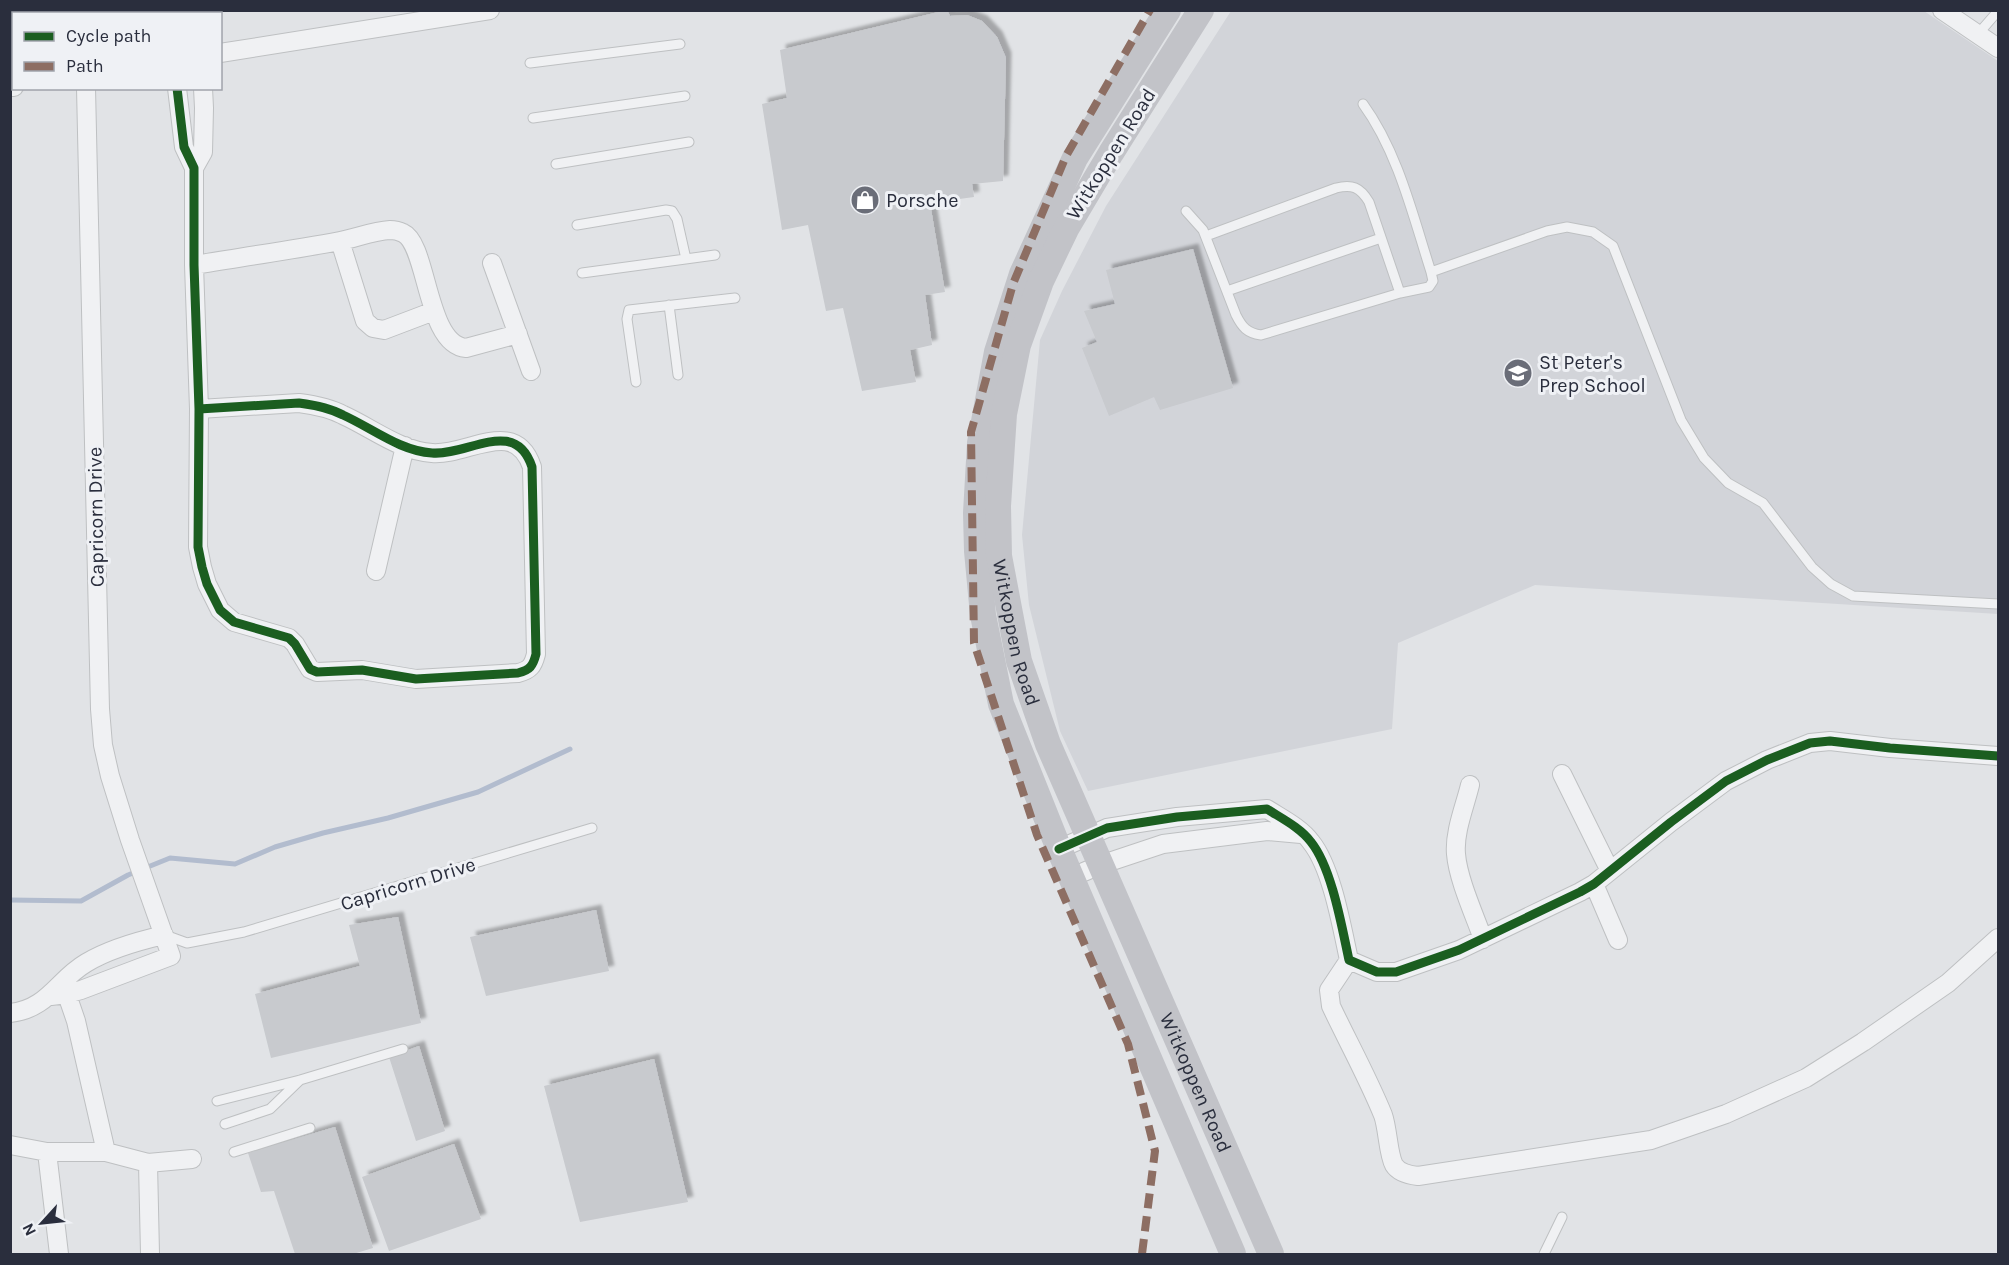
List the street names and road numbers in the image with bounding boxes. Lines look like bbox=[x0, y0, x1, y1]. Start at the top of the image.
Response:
street label: Witkoppen Road bbox=[1061, 84, 1161, 224]
street label: Capricorn Drive bbox=[83, 447, 109, 587]
street label: Witkoppen Road bbox=[988, 557, 1045, 709]
street label: Capricorn Drive bbox=[338, 853, 478, 915]
street label: Witkoppen Road bbox=[1155, 1009, 1237, 1156]

